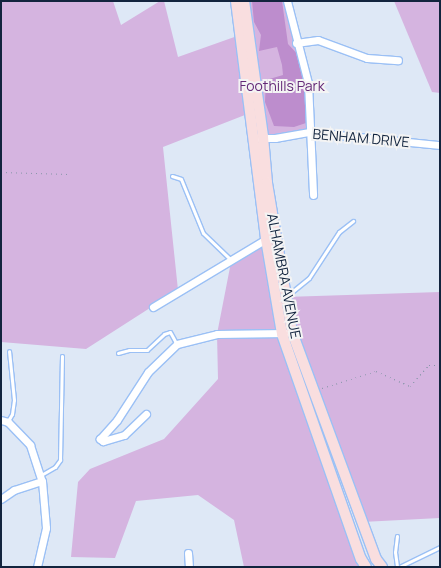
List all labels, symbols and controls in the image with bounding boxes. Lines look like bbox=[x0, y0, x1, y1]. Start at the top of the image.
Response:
park label: Foothills Park bbox=[239, 78, 325, 94]
street label: BENHAM DRIVE bbox=[312, 125, 410, 151]
street label: ALHAMBRA AVENUE bbox=[264, 212, 304, 340]

